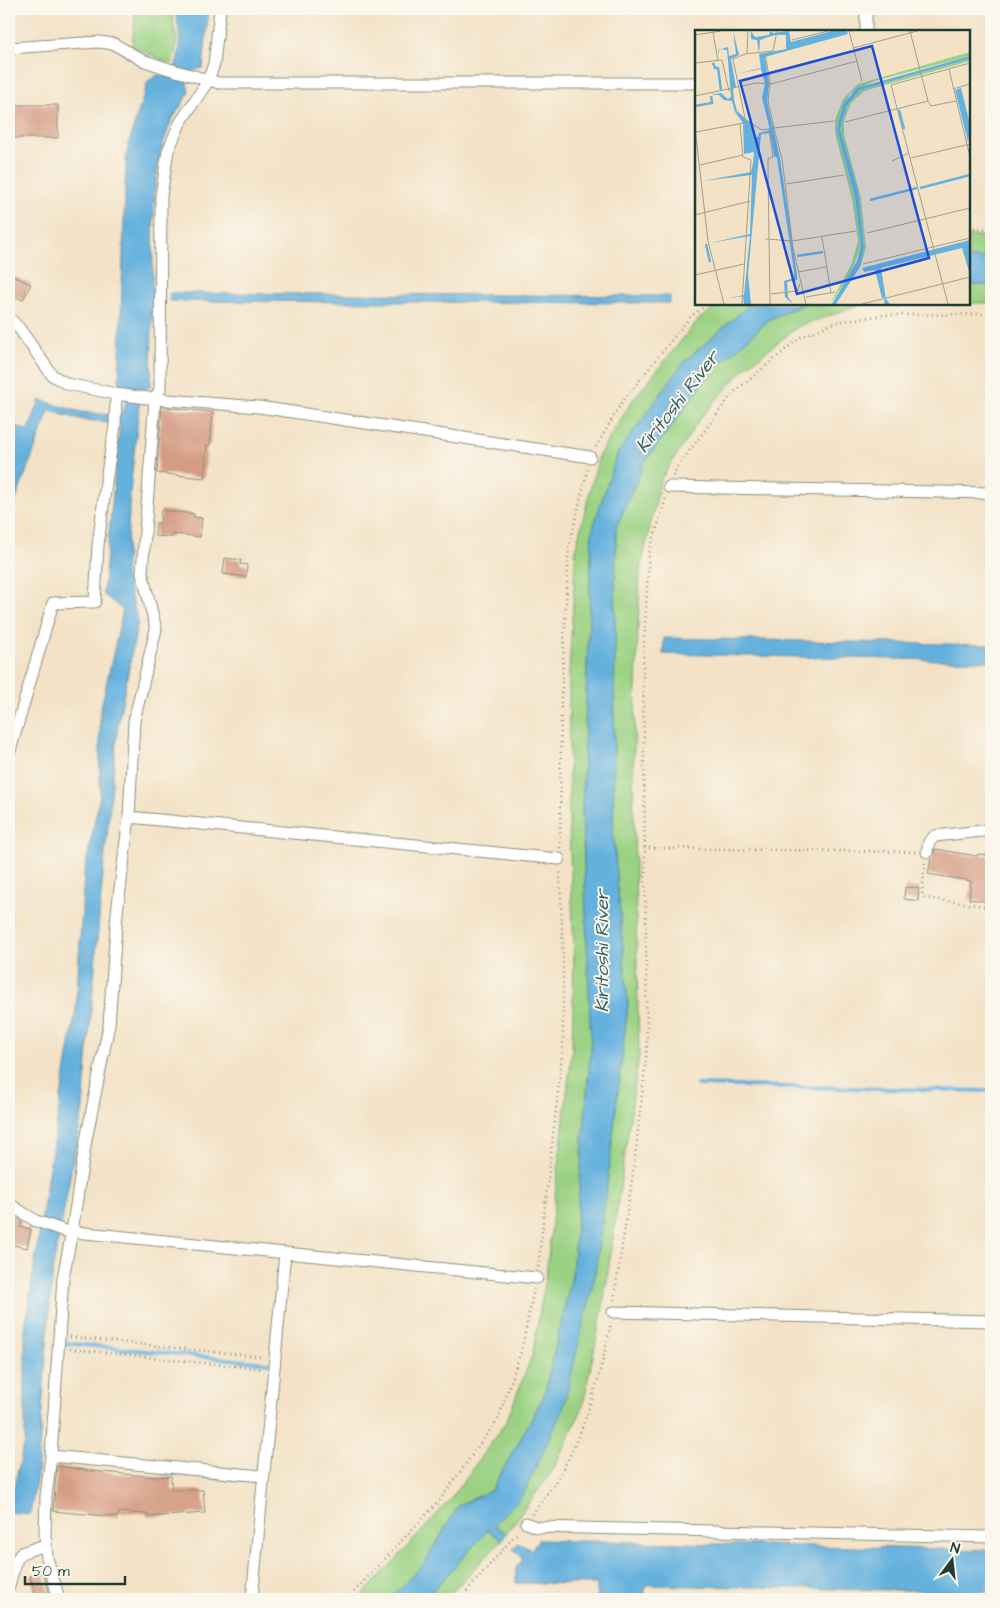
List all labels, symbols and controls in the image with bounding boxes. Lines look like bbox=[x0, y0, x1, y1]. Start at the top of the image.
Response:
inset map bbox=[695, 30, 970, 305]
water label: Kiritoshi River bbox=[630, 343, 728, 459]
water label: Kiritoshi River bbox=[589, 887, 616, 1012]
north arrow bbox=[928, 1536, 978, 1586]
text: N bbox=[948, 1538, 962, 1559]
scale bar bbox=[25, 1553, 125, 1585]
text: 50 m bbox=[32, 1561, 70, 1582]

